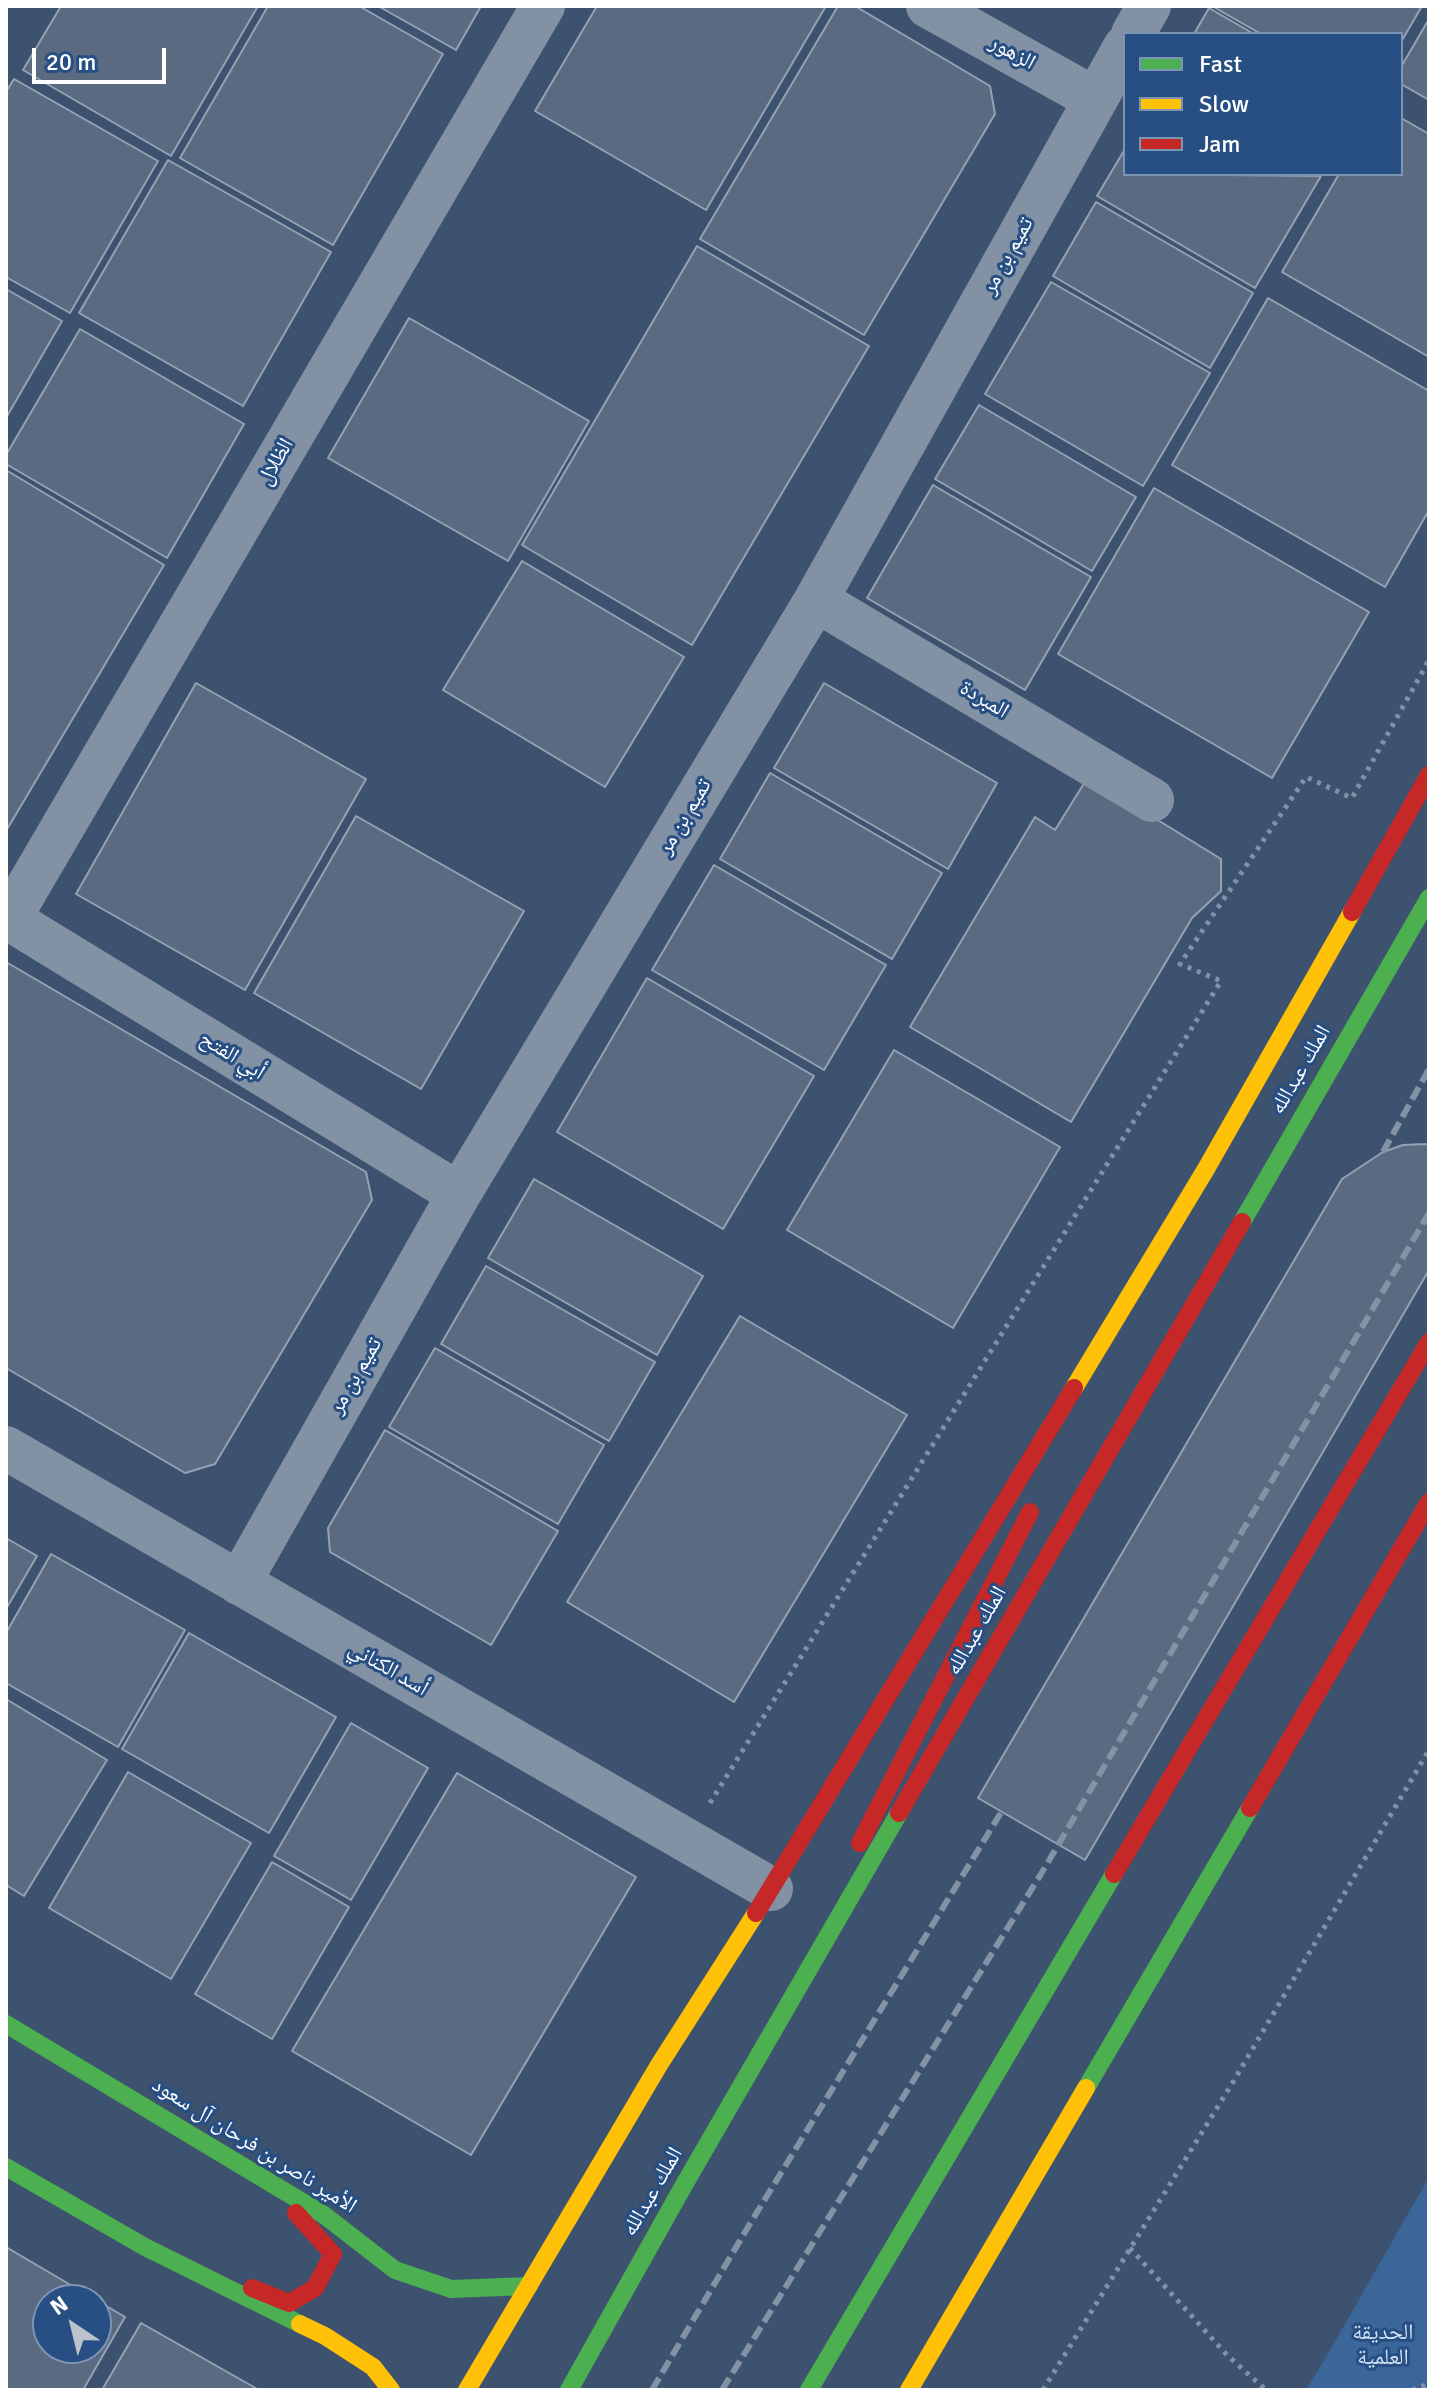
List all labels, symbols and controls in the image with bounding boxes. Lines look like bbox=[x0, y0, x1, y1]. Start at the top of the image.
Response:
street label: الزهور bbox=[984, 30, 1040, 76]
scale bar bbox=[36, 32, 170, 82]
legend bbox=[1123, 32, 1403, 176]
text: 20 m bbox=[46, 47, 96, 77]
text: Fast bbox=[1199, 49, 1242, 79]
text: Slow bbox=[1199, 89, 1249, 119]
text: Jam bbox=[1199, 129, 1240, 159]
street label: تميم بن مر bbox=[976, 213, 1040, 299]
street label: الظلال bbox=[252, 434, 300, 490]
street label: المبردة bbox=[955, 675, 1013, 725]
street label: تميم بن مر bbox=[652, 774, 718, 860]
street label: الملك عبدالله bbox=[1265, 1021, 1337, 1119]
street label: أبي الفتح bbox=[194, 1026, 270, 1086]
street label: تميم بن مر bbox=[324, 1333, 388, 1419]
street label: الملك عبدالله bbox=[941, 1582, 1013, 1680]
street label: أسد الكناني bbox=[343, 1636, 433, 1702]
street label: الأمير ناصر بن فرحان آل سعود bbox=[147, 2072, 361, 2220]
street label: الملك عبدالله bbox=[617, 2143, 689, 2241]
north arrow bbox=[32, 2284, 112, 2364]
text: N bbox=[45, 2290, 73, 2321]
park label: الحديقة العلمية bbox=[1353, 2320, 1413, 2372]

